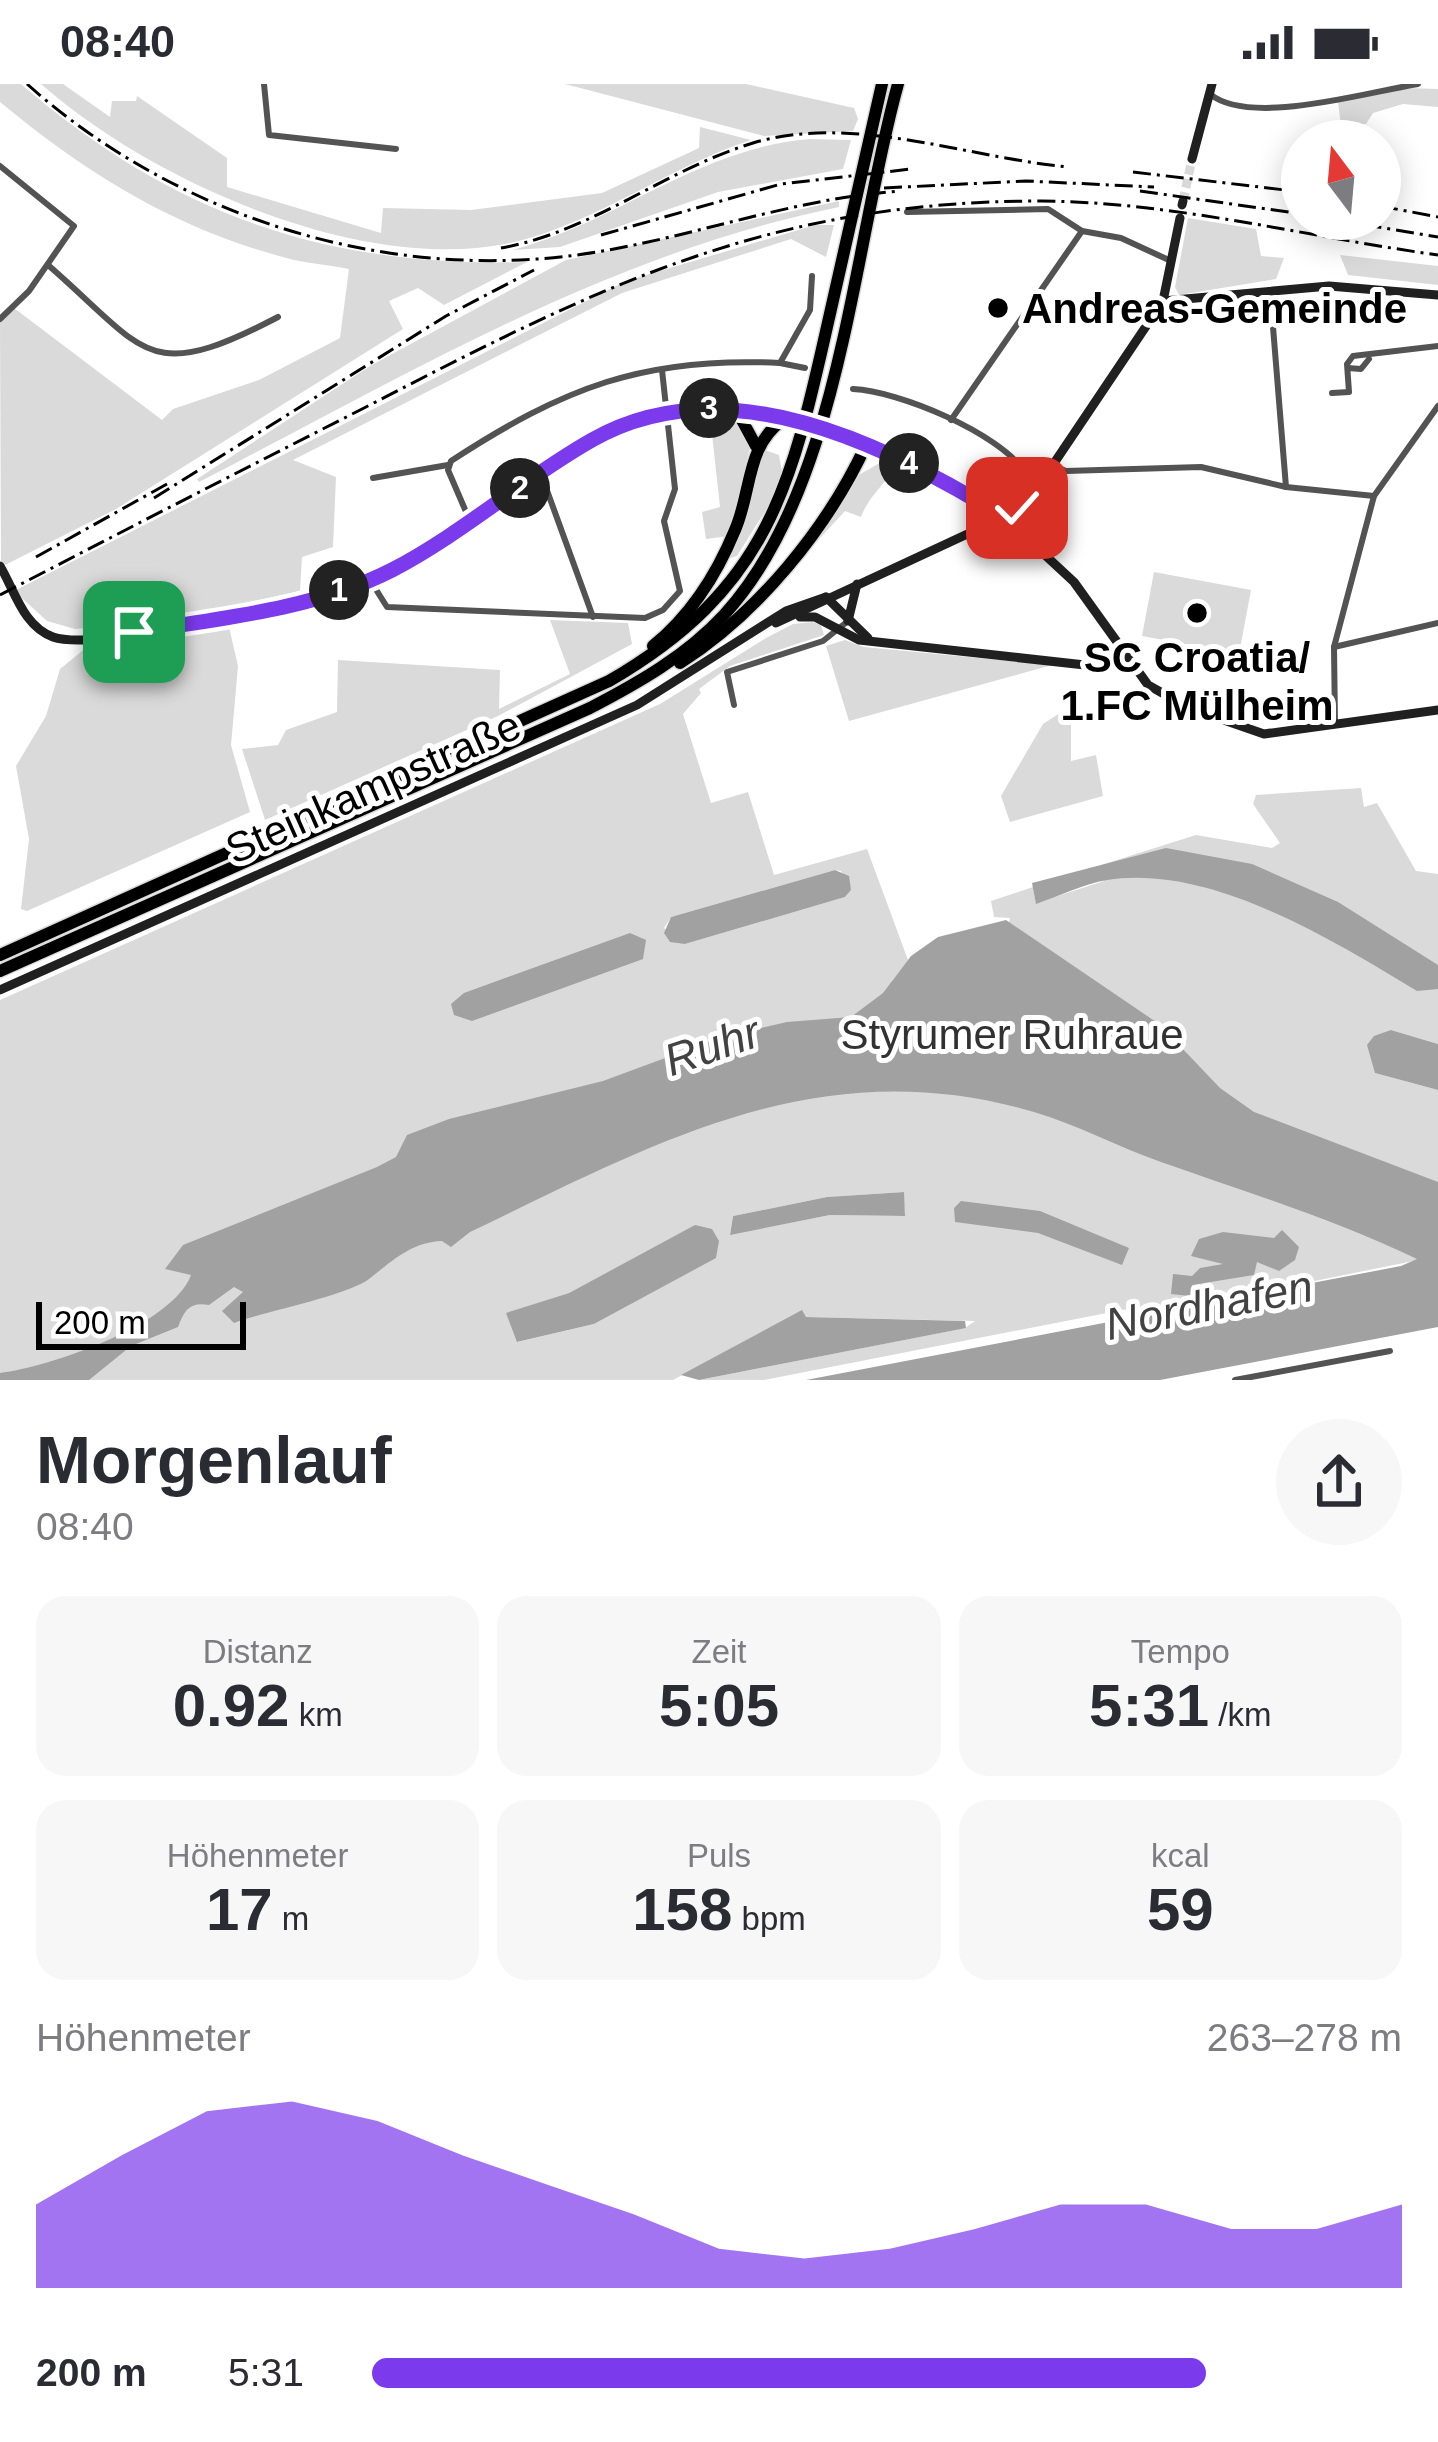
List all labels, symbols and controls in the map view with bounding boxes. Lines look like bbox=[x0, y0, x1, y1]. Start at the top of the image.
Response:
text: 08:40 bbox=[60, 16, 175, 67]
north arrow bbox=[1281, 120, 1401, 240]
map controls bbox=[1281, 120, 1401, 240]
place label: Andreas-Gemeinde bbox=[1022, 285, 1407, 332]
marker: Andreas-Gemeinde bbox=[985, 295, 1011, 321]
pin: 3 bbox=[679, 378, 739, 438]
text: 3 bbox=[700, 389, 718, 426]
pin: 4 bbox=[879, 433, 939, 493]
text: 4 bbox=[900, 444, 918, 481]
pin bbox=[966, 457, 1068, 559]
pin: 2 bbox=[490, 458, 550, 518]
text: 2 bbox=[511, 469, 529, 506]
icon: check bbox=[984, 475, 1050, 541]
pin: 1 bbox=[309, 560, 369, 620]
text: 1 bbox=[330, 571, 348, 608]
pin bbox=[83, 581, 185, 683]
icon: arrive bbox=[101, 599, 167, 665]
marker: SC Croatia/ 1.FC Mülheim bbox=[1184, 600, 1210, 626]
place label: SC Croatia/ 1.FC Mülheim bbox=[1060, 634, 1334, 729]
street label: Steinkampstraße bbox=[218, 701, 528, 873]
water label: Ruhr bbox=[658, 1005, 768, 1086]
park label: Styrumer Ruhraue bbox=[840, 1011, 1184, 1058]
water label: Nordhafen bbox=[1101, 1260, 1317, 1350]
scale bar bbox=[36, 1296, 246, 1349]
text: 200 m bbox=[54, 1304, 146, 1341]
button: share bbox=[1276, 1419, 1402, 1545]
text: Morgenlauf bbox=[36, 1423, 392, 1497]
text: 08:40 bbox=[36, 1505, 134, 1548]
text: Distanz bbox=[203, 1633, 313, 1670]
text: Zeit bbox=[691, 1633, 747, 1670]
text: Tempo bbox=[1131, 1633, 1230, 1670]
text: 0.92 bbox=[173, 1672, 289, 1739]
text: 5:05 bbox=[659, 1672, 779, 1739]
text: 5:31 bbox=[1089, 1672, 1209, 1739]
text: km bbox=[289, 1696, 343, 1733]
text: /km bbox=[1209, 1696, 1272, 1733]
text: Höhenmeter bbox=[167, 1837, 348, 1874]
text: Puls bbox=[687, 1837, 751, 1874]
text: kcal bbox=[1151, 1837, 1210, 1874]
text: 17 bbox=[206, 1876, 273, 1943]
text: 158 bbox=[632, 1876, 732, 1943]
text: 59 bbox=[1147, 1876, 1214, 1943]
text: m bbox=[273, 1900, 309, 1937]
text: bpm bbox=[732, 1900, 806, 1937]
text: Höhenmeter bbox=[36, 2016, 251, 2059]
text: 263–278 m bbox=[1207, 2016, 1402, 2059]
text: 200 m bbox=[36, 2351, 147, 2394]
text: 5:31 bbox=[228, 2351, 304, 2394]

